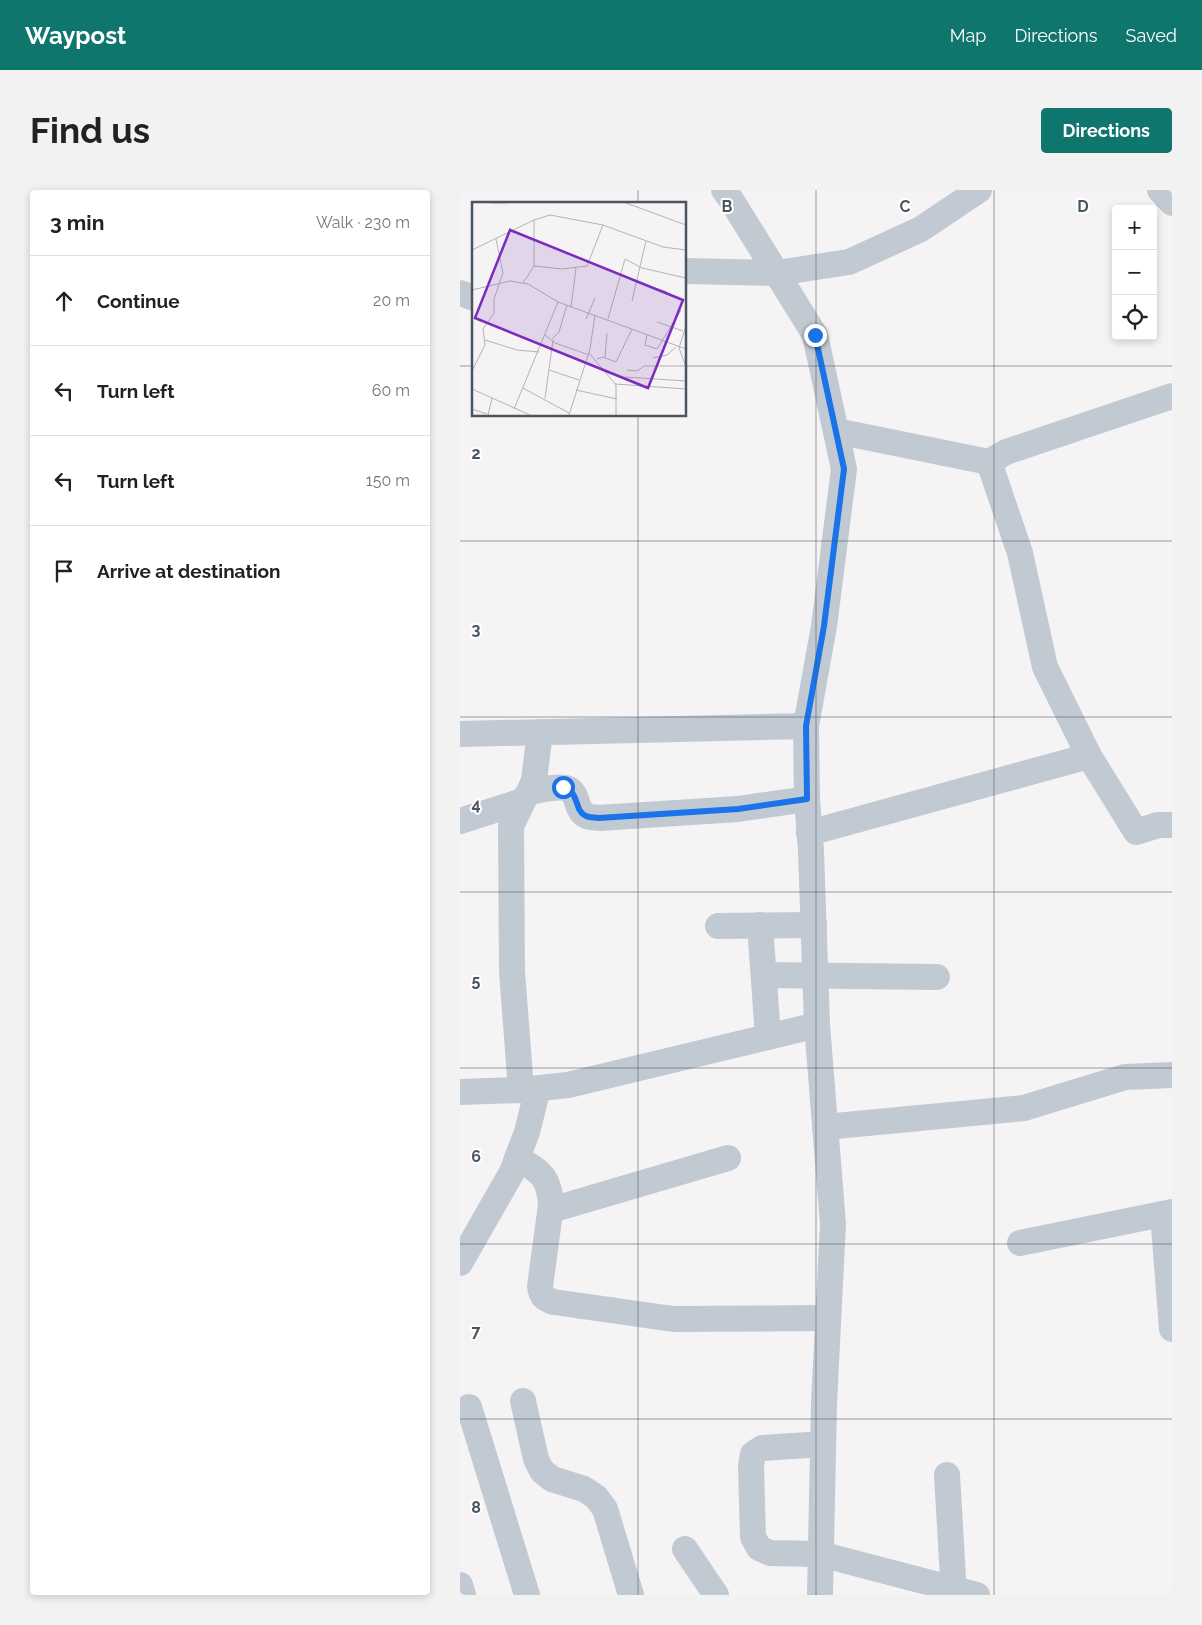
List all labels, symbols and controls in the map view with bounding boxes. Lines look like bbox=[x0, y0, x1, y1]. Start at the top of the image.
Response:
text: Waypost bbox=[25, 21, 126, 50]
text: Map bbox=[950, 25, 986, 46]
text: Directions bbox=[1014, 25, 1098, 46]
text: Saved bbox=[1126, 25, 1177, 46]
button: Directions bbox=[1041, 108, 1172, 153]
text: Find us bbox=[30, 110, 150, 151]
text: B bbox=[722, 197, 733, 216]
text: C bbox=[900, 197, 911, 216]
text: D bbox=[1077, 197, 1089, 216]
inset map bbox=[472, 202, 686, 416]
map controls bbox=[1112, 205, 1157, 340]
button: + bbox=[1112, 205, 1157, 250]
text: 3 min bbox=[50, 210, 104, 235]
text: Walk · 230 m bbox=[316, 213, 410, 232]
button: − bbox=[1112, 250, 1157, 295]
icon: ahead bbox=[50, 287, 78, 315]
text: Continue bbox=[97, 290, 180, 312]
text: 20 m bbox=[373, 291, 410, 310]
button: locate bbox=[1112, 295, 1157, 340]
route end bbox=[804, 324, 827, 347]
icon: left bbox=[50, 377, 78, 405]
text: Turn left bbox=[97, 380, 174, 402]
text: 60 m bbox=[372, 381, 410, 400]
text: 2 bbox=[471, 444, 481, 463]
icon: left bbox=[50, 467, 78, 495]
text: Turn left bbox=[97, 470, 174, 492]
text: 150 m bbox=[366, 471, 410, 490]
icon: arrive bbox=[50, 557, 78, 585]
text: Arrive at destination bbox=[97, 560, 281, 582]
text: 3 bbox=[472, 620, 481, 639]
route start bbox=[552, 776, 575, 799]
text: 4 bbox=[471, 795, 481, 814]
text: 5 bbox=[472, 971, 481, 990]
text: 6 bbox=[471, 1147, 481, 1166]
text: 7 bbox=[472, 1322, 481, 1341]
text: 8 bbox=[471, 1498, 481, 1517]

